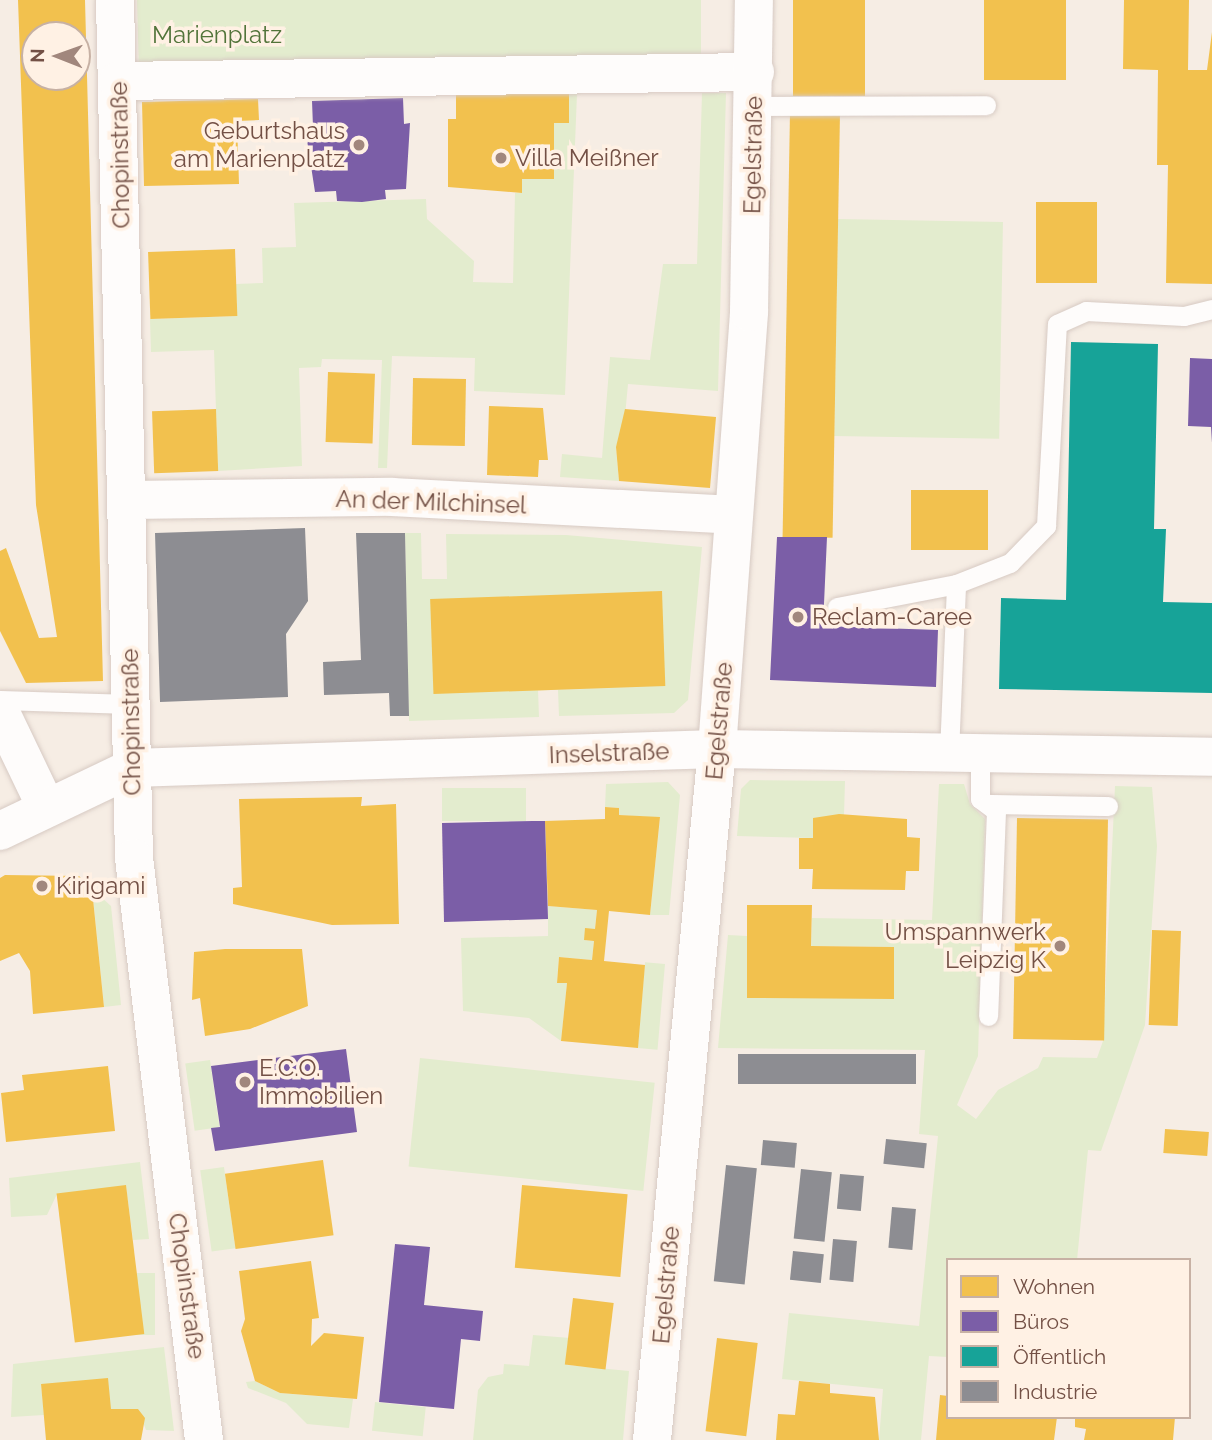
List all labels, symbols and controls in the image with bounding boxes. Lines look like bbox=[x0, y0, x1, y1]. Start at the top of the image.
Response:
north arrow bbox=[21, 21, 91, 91]
park label: Marienplatz bbox=[152, 21, 282, 49]
text: N bbox=[26, 48, 48, 63]
street label: Chopinstraße bbox=[104, 81, 136, 229]
street label: Egelstraße bbox=[738, 96, 768, 214]
place label: Geburtshaus am Marienplatz bbox=[174, 117, 345, 173]
marker: Geburtshaus am Marienplatz bbox=[351, 137, 367, 153]
place label: Villa Meißner bbox=[515, 144, 659, 172]
marker: Villa Meißner bbox=[493, 150, 509, 166]
street label: An der Milchinsel bbox=[335, 484, 527, 520]
place label: Reclam-Caree bbox=[812, 603, 972, 631]
marker: Reclam-Caree bbox=[790, 609, 806, 625]
street label: Chopinstraße bbox=[115, 648, 147, 796]
street label: Egelstraße bbox=[700, 661, 738, 781]
street label: Inselstraße bbox=[548, 737, 670, 769]
place label: Kirigami bbox=[56, 872, 146, 900]
marker: Kirigami bbox=[34, 878, 50, 894]
place label: Umspannwerk Leipzig K bbox=[884, 918, 1046, 974]
marker: Umspannwerk Leipzig K bbox=[1052, 938, 1068, 954]
place label: E.C.O. Immobilien bbox=[259, 1054, 383, 1110]
marker: E.C.O. Immobilien bbox=[237, 1074, 253, 1090]
street label: Chopinstraße bbox=[162, 1211, 212, 1361]
street label: Egelstraße bbox=[647, 1225, 685, 1345]
legend bbox=[946, 1258, 1191, 1419]
text: Wohnen bbox=[1013, 1274, 1095, 1299]
text: Büros bbox=[1013, 1309, 1069, 1334]
text: Öffentlich bbox=[1013, 1344, 1106, 1369]
text: Industrie bbox=[1013, 1379, 1097, 1404]

